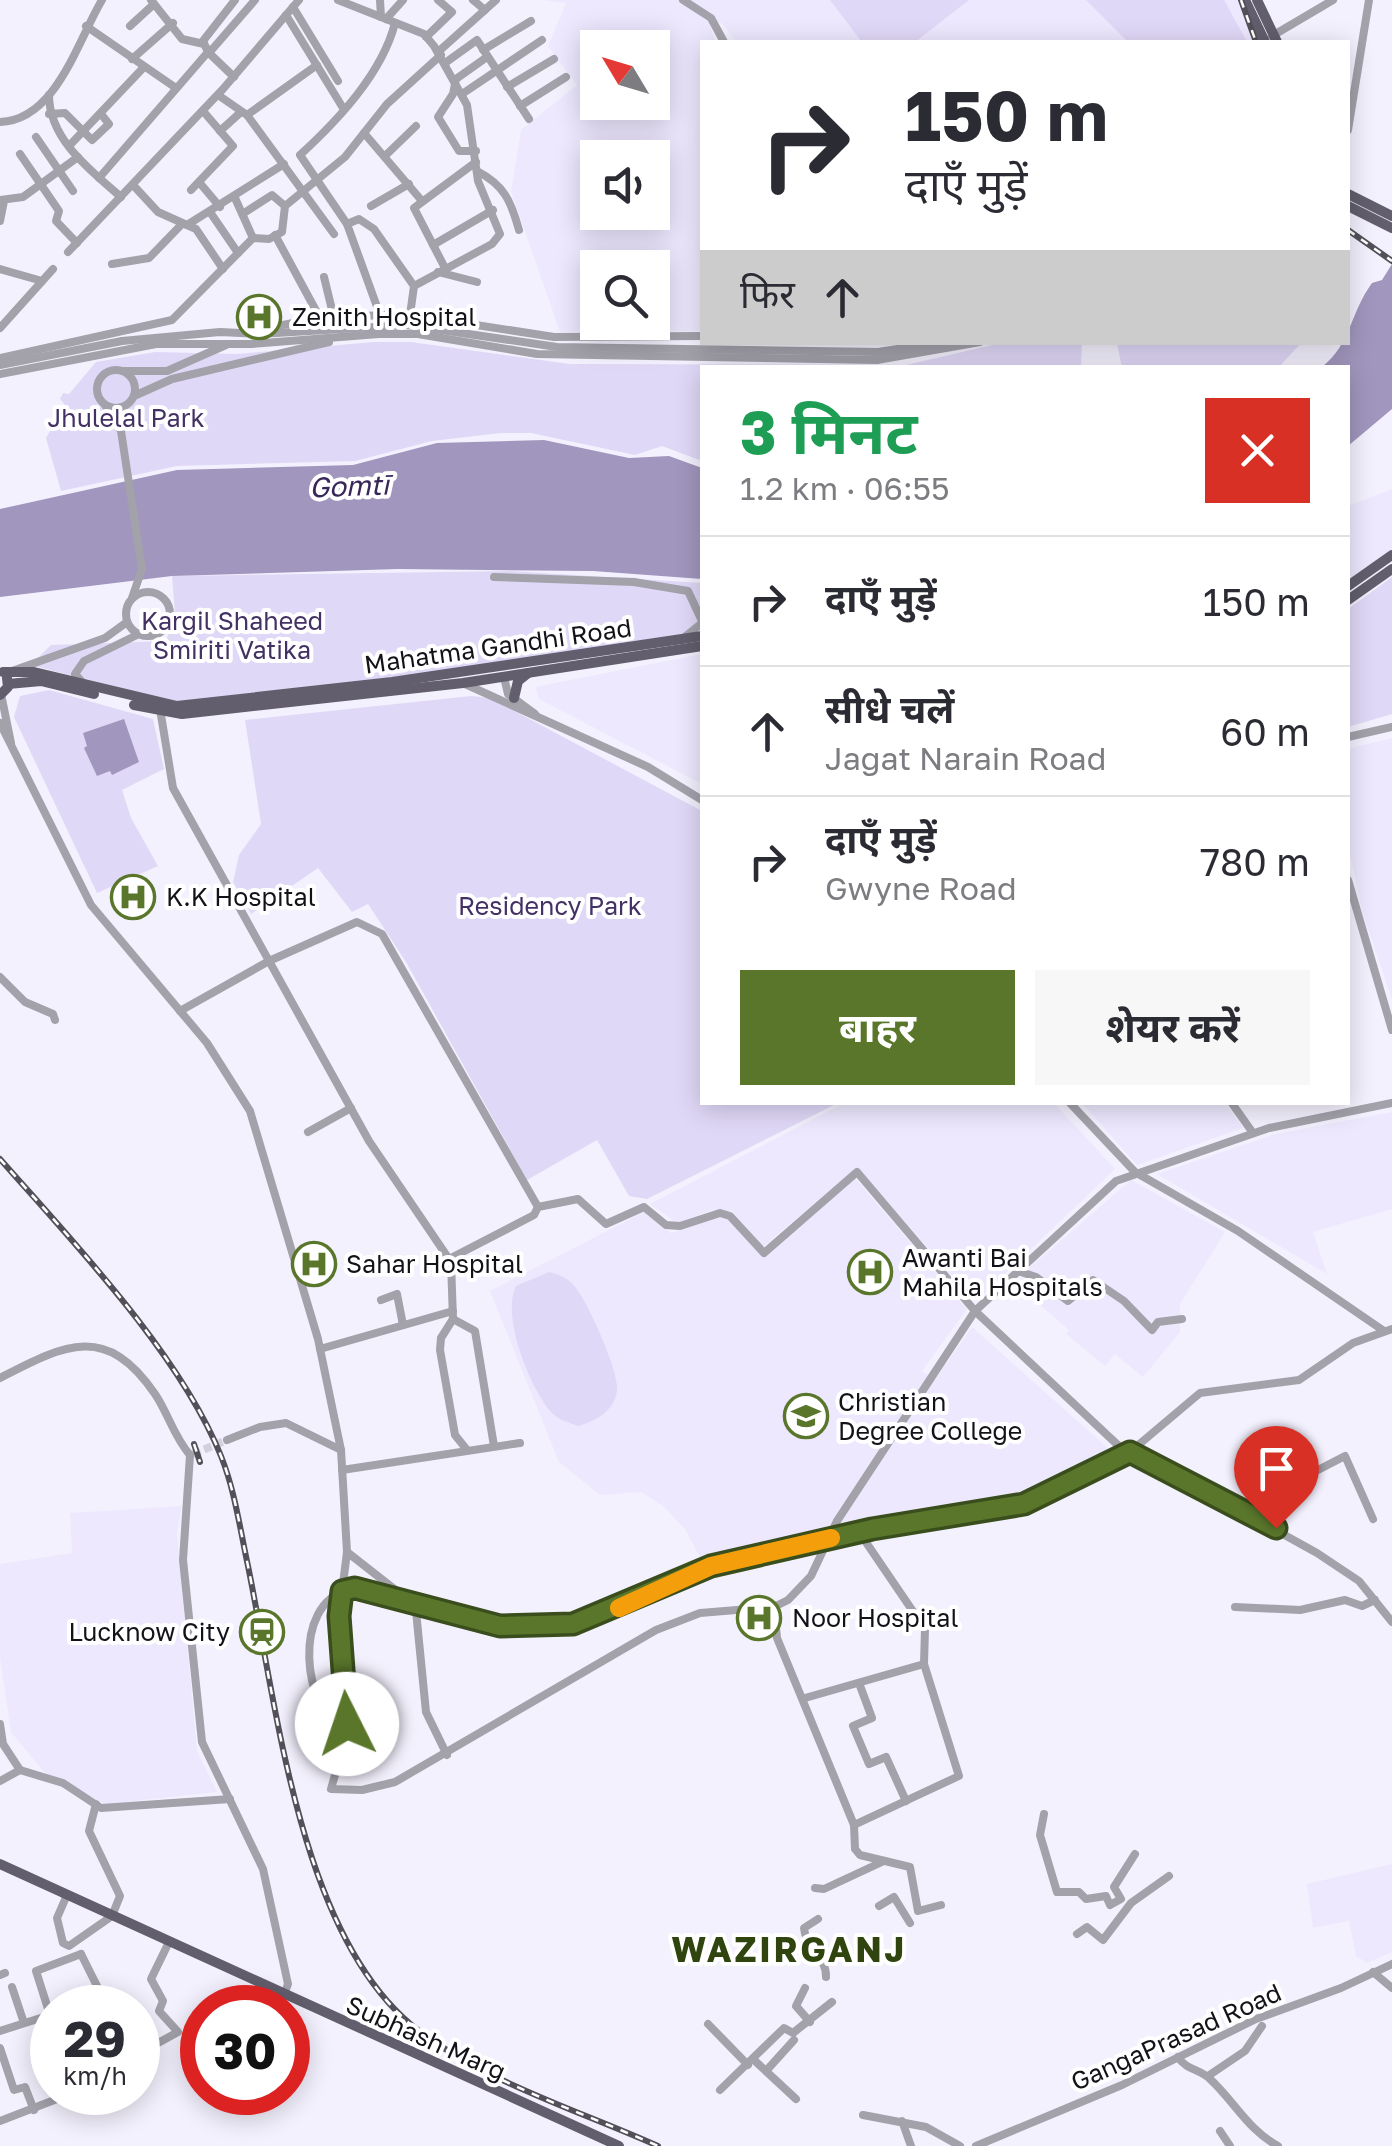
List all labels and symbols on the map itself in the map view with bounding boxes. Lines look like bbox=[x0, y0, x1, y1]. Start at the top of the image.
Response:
north arrow bbox=[580, 30, 670, 120]
hospital icon: Zenith Hospital bbox=[236, 294, 282, 340]
place label: Zenith Hospital bbox=[292, 301, 476, 332]
park label: Jhulelal Park bbox=[47, 402, 205, 433]
water label: Gomtī bbox=[309, 467, 395, 503]
park label: Kargil Shaheed Smiriti Vatika bbox=[141, 605, 323, 665]
street label: Mahatma Gandhi Road bbox=[362, 611, 634, 680]
hospital icon: K.K Hospital bbox=[110, 874, 156, 920]
place label: K.K Hospital bbox=[166, 881, 316, 912]
park label: Residency Park bbox=[458, 890, 642, 921]
hospital icon: Sahar Hospital bbox=[291, 1241, 337, 1287]
place label: Awanti Bai Mahila Hospitals bbox=[902, 1242, 1103, 1302]
place label: Sahar Hospital bbox=[346, 1248, 523, 1279]
hospital icon: Awanti Bai Mahila Hospitals bbox=[847, 1249, 893, 1295]
place label: Christian Degree College bbox=[838, 1386, 1022, 1446]
school or university icon: Christian Degree College bbox=[783, 1393, 829, 1439]
pin bbox=[1234, 1426, 1319, 1529]
hospital icon: Noor Hospital bbox=[736, 1595, 782, 1641]
place label: Noor Hospital bbox=[792, 1602, 958, 1633]
station icon: Lucknow City bbox=[239, 1609, 285, 1655]
place label: Lucknow City bbox=[69, 1616, 230, 1647]
position arrow bbox=[295, 1672, 399, 1776]
district label: WAZIRGANJ bbox=[671, 1928, 907, 1970]
street label: GangaPrasad Road bbox=[1066, 1976, 1286, 2097]
speed limit sign: 30 bbox=[180, 1985, 310, 2115]
street label: Subhash Marg bbox=[342, 1989, 511, 2087]

